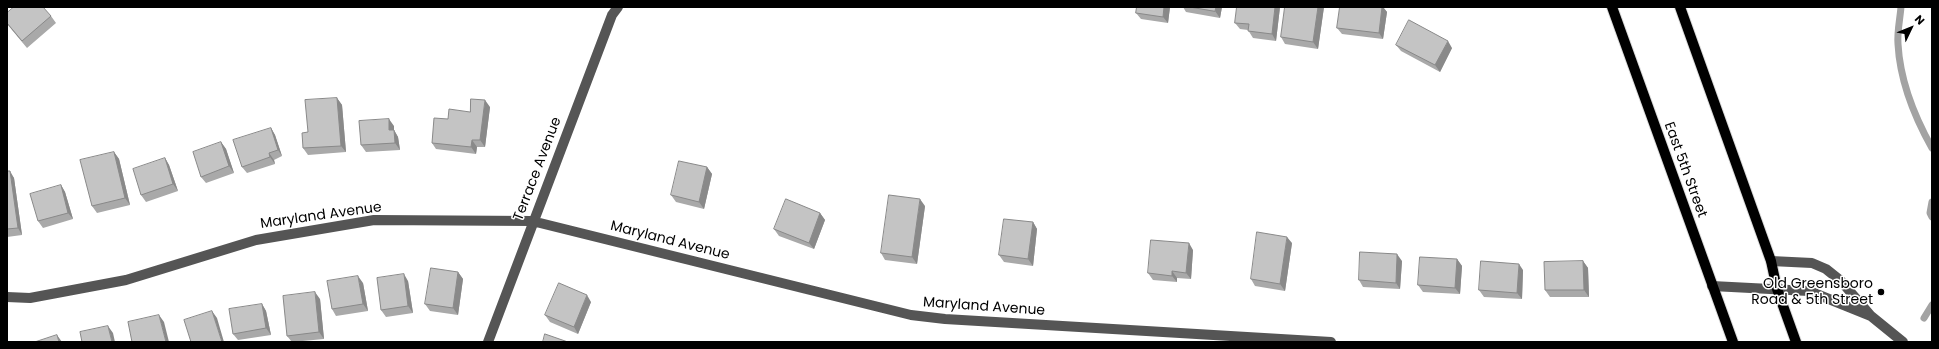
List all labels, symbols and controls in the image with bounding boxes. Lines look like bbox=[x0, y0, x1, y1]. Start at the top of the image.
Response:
north arrow bbox=[1891, 8, 1931, 48]
text: N bbox=[1911, 11, 1928, 28]
street label: Terrace Avenue bbox=[511, 115, 565, 223]
street label: East 5th Street bbox=[1660, 120, 1710, 220]
street label: Maryland Avenue bbox=[259, 199, 383, 233]
street label: Maryland Avenue bbox=[609, 218, 731, 264]
place label: Old Greensboro Road & 5th Street bbox=[1751, 276, 1873, 308]
marker: Old Greensboro Road & 5th Street bbox=[1876, 287, 1886, 297]
street label: Maryland Avenue bbox=[922, 294, 1046, 320]

